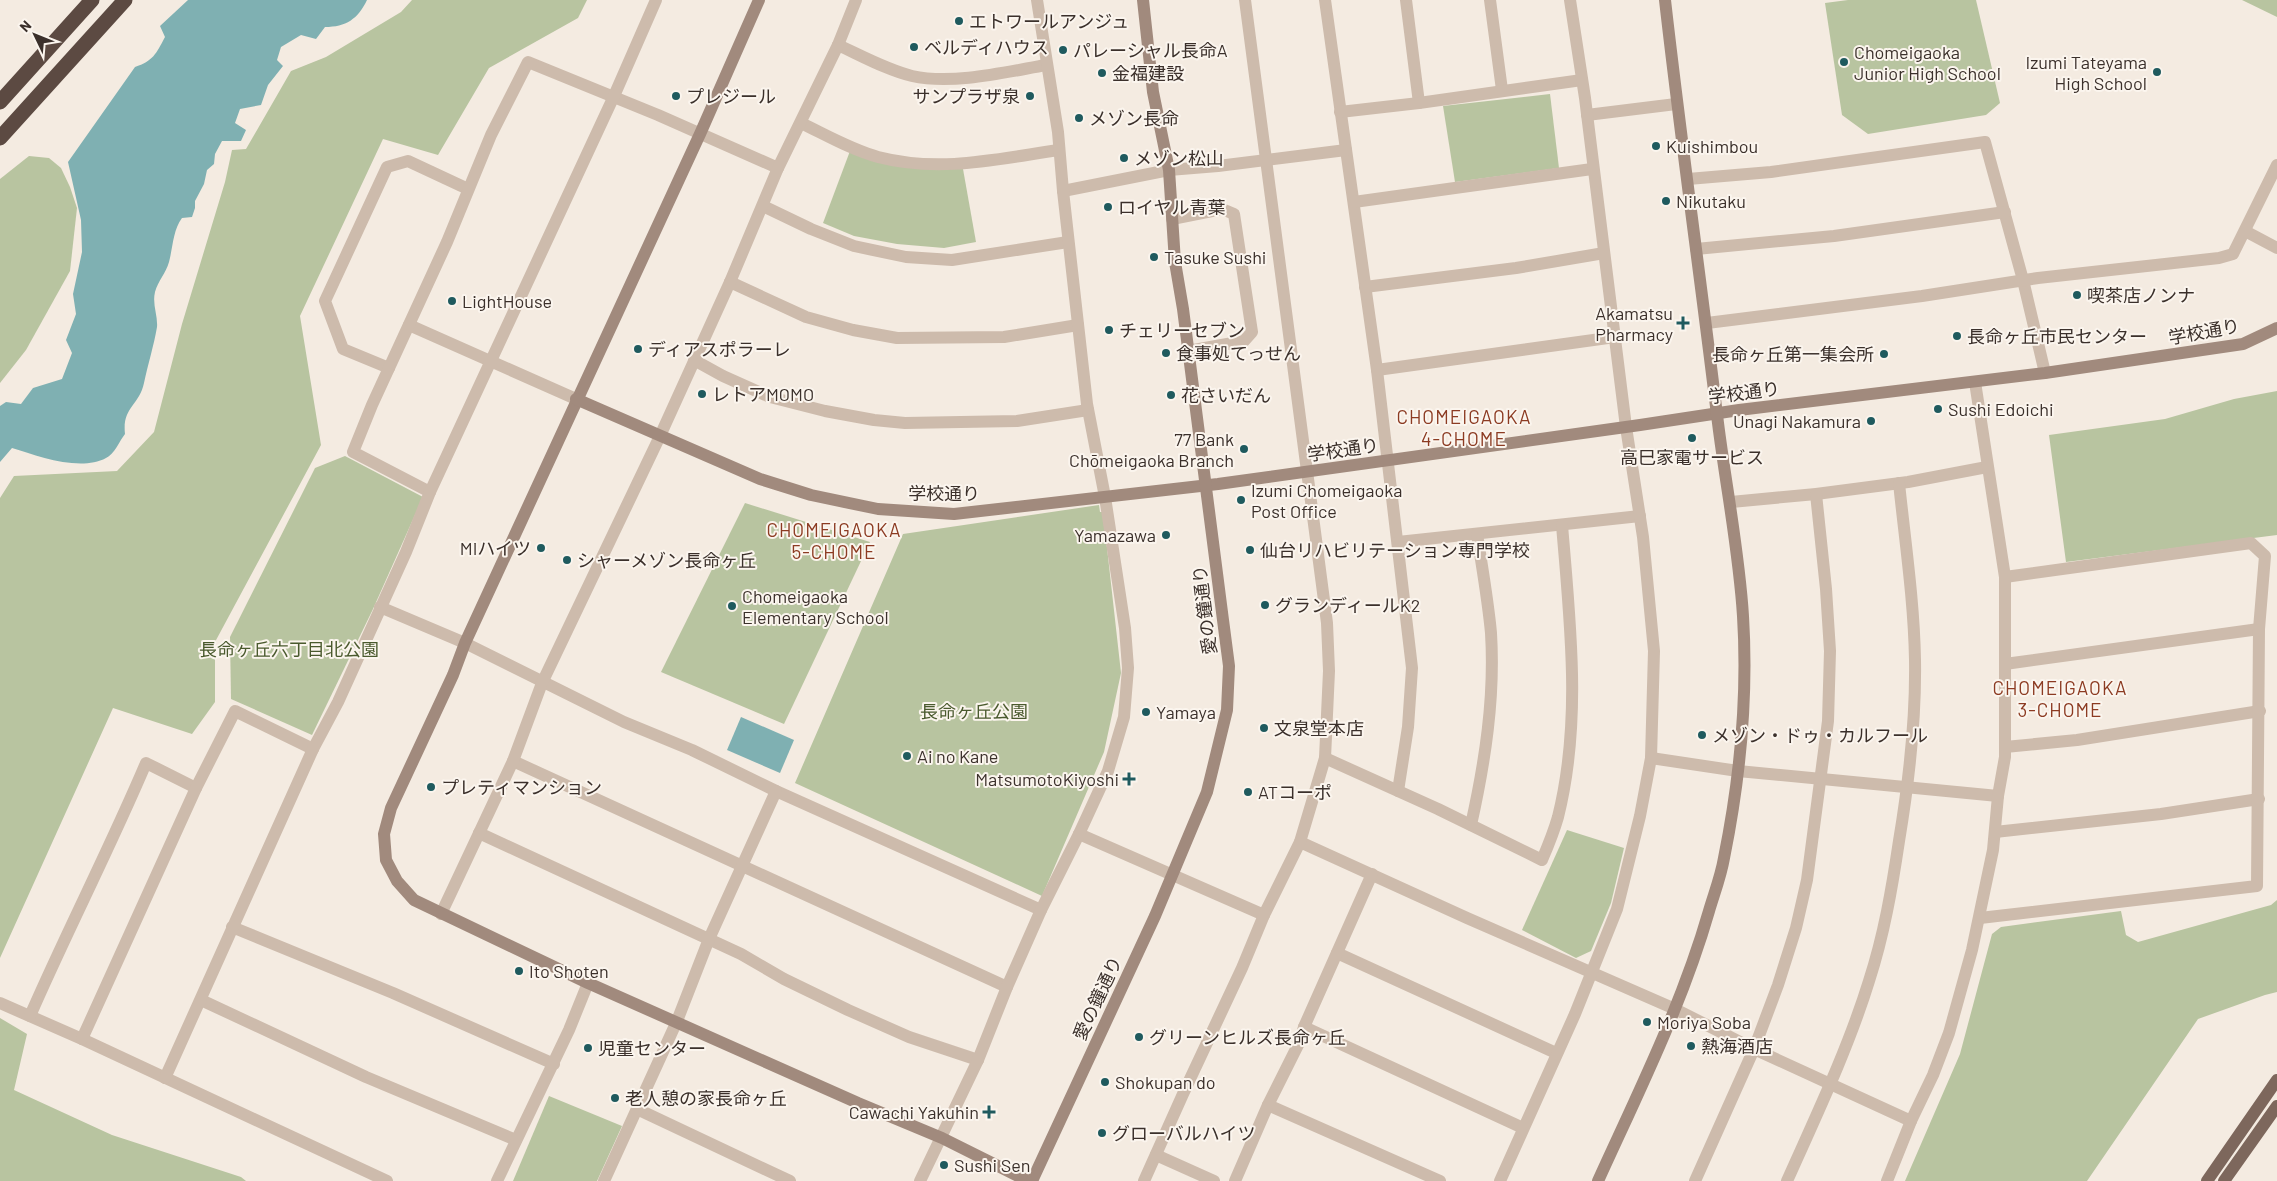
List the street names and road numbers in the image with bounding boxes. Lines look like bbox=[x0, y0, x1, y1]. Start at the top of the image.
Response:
street label: 学校通り bbox=[2167, 314, 2241, 348]
street label: 学校通り bbox=[1707, 377, 1781, 407]
street label: 学校通り bbox=[1306, 433, 1380, 465]
street label: 学校通り bbox=[908, 482, 980, 504]
street label: 愛の鐘通り bbox=[1188, 564, 1220, 656]
street label: 愛の鐘通り bbox=[1068, 953, 1126, 1043]

